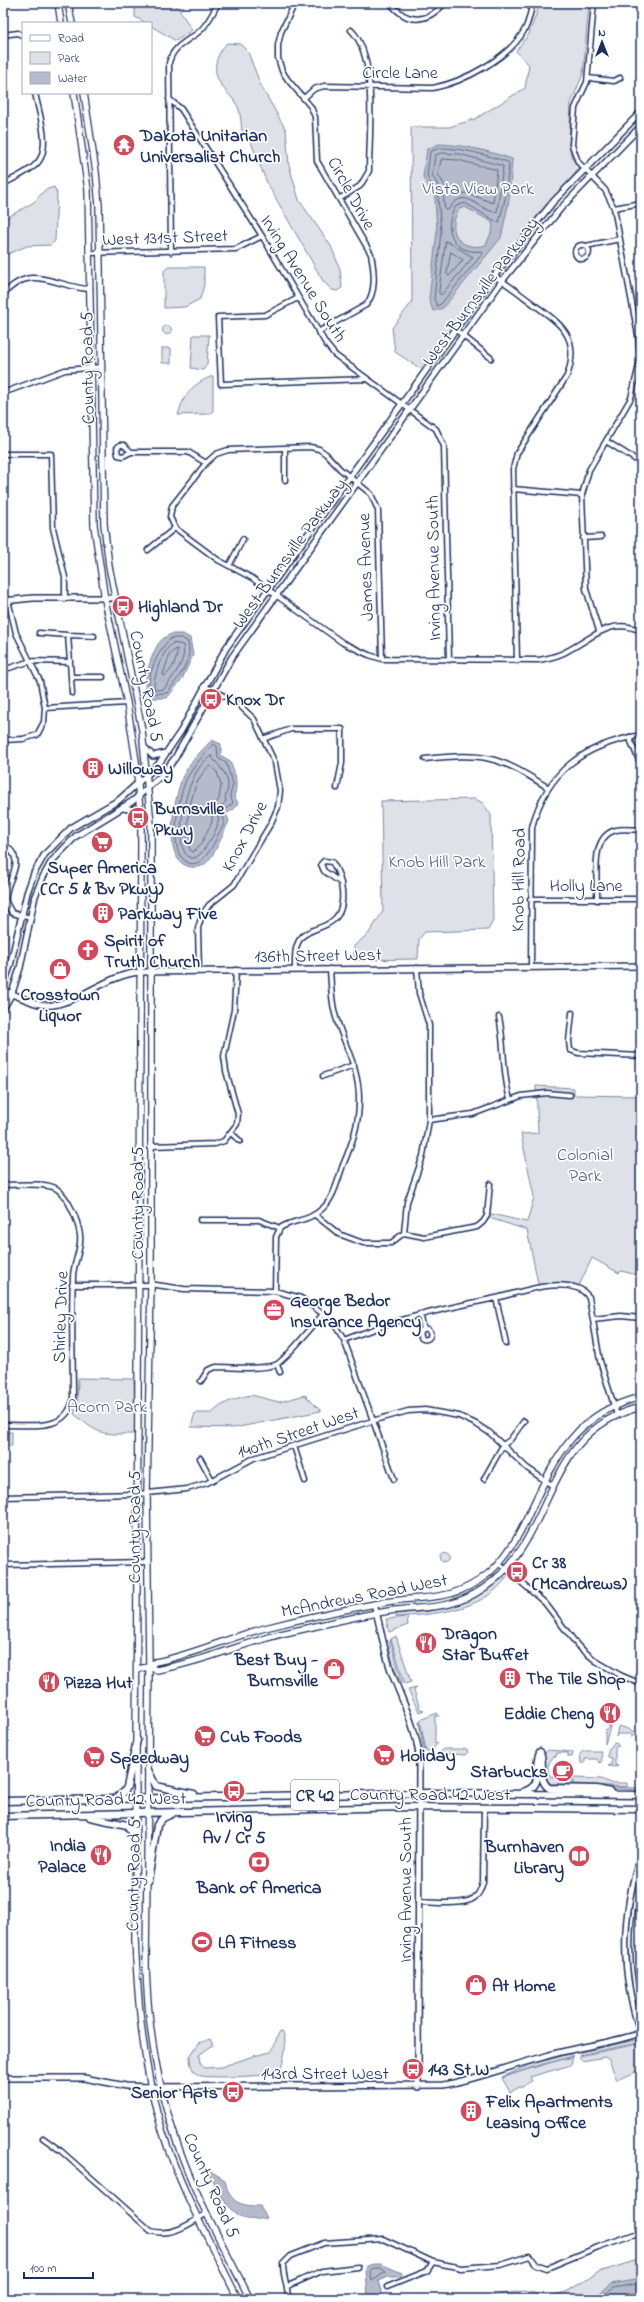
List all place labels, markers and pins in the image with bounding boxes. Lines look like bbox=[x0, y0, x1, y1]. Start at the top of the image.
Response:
place label: Dakota Unitarian Universalist Church bbox=[139, 124, 281, 171]
temple icon: Dakota Unitarian Universalist Church bbox=[111, 132, 137, 158]
bus stop icon: Highland Dr bbox=[110, 593, 136, 619]
place label: Highland Dr bbox=[138, 595, 223, 622]
bus stop icon: Knox Dr bbox=[198, 686, 224, 712]
place label: Knox Dr bbox=[226, 688, 285, 714]
building icon: Willoway bbox=[80, 755, 106, 781]
place label: Willoway bbox=[108, 757, 173, 784]
place label: Burnsville Pkwy bbox=[153, 797, 225, 845]
bus stop icon: Burnsville Pkwy bbox=[125, 805, 151, 831]
supermarket icon: Super America (Cr 5 & Bv Pkwy) bbox=[89, 829, 115, 855]
place label: Super America (Cr 5 & Bv Pkwy) bbox=[41, 856, 164, 904]
building icon: Parkway Five bbox=[90, 900, 116, 926]
place label: Parkway Five bbox=[118, 902, 218, 929]
place label: Spirit of Truth Church bbox=[104, 929, 200, 976]
church icon: Spirit of Truth Church bbox=[75, 937, 101, 963]
shop icon: Crosstown Liquor bbox=[47, 956, 73, 982]
place label: Crosstown Liquor bbox=[20, 983, 100, 1030]
place label: George Bedor Insurance Agency bbox=[290, 1289, 421, 1337]
office icon: George Bedor Insurance Agency bbox=[261, 1297, 287, 1323]
place label: Cr 38 (Mcandrews) bbox=[532, 1551, 628, 1598]
bus stop icon: Cr 38 (Mcandrews) bbox=[504, 1559, 530, 1585]
place label: Dragon Star Buffet bbox=[441, 1622, 530, 1669]
restaurant icon: Dragon Star Buffet bbox=[413, 1630, 439, 1656]
place label: Best Buy - Burnsville bbox=[233, 1648, 319, 1695]
shop icon: Best Buy - Burnsville bbox=[321, 1656, 347, 1682]
building icon: The Tile Shop bbox=[497, 1665, 523, 1691]
place label: The Tile Shop bbox=[526, 1667, 626, 1693]
restaurant icon: Pizza Hut bbox=[36, 1669, 62, 1695]
place label: Pizza Hut bbox=[64, 1671, 134, 1697]
restaurant icon: Eddie Cheng bbox=[597, 1700, 623, 1726]
place label: Eddie Cheng bbox=[504, 1702, 594, 1729]
supermarket icon: Cub Foods bbox=[192, 1723, 218, 1749]
place label: Cub Foods bbox=[220, 1725, 302, 1751]
supermarket icon: Holiday bbox=[371, 1742, 397, 1768]
supermarket icon: Speedway bbox=[81, 1744, 107, 1770]
place label: Holiday bbox=[400, 1744, 455, 1771]
place label: Speedway bbox=[110, 1746, 189, 1773]
cafe icon: Starbucks bbox=[550, 1758, 576, 1784]
place label: Starbucks bbox=[470, 1760, 548, 1786]
bus stop icon: Irving Av / Cr 5 bbox=[221, 1778, 247, 1804]
place label: Irving Av / Cr 5 bbox=[203, 1805, 266, 1852]
place label: India Palace bbox=[38, 1834, 87, 1881]
place label: Burnhaven Library bbox=[483, 1835, 564, 1883]
restaurant icon: India Palace bbox=[88, 1842, 114, 1868]
library icon: Burnhaven Library bbox=[566, 1843, 592, 1869]
bank icon: Bank of America bbox=[246, 1849, 272, 1875]
place label: Bank of America bbox=[196, 1876, 322, 1902]
sports icon: LA Fitness bbox=[189, 1929, 215, 1955]
place label: LA Fitness bbox=[218, 1931, 296, 1957]
shop icon: At Home bbox=[463, 1972, 489, 1998]
place label: At Home bbox=[492, 1974, 556, 2000]
bus stop icon: 143 St W bbox=[400, 2056, 426, 2082]
place label: 143 St W bbox=[428, 2058, 489, 2084]
bus stop icon: Senior Apts bbox=[220, 2079, 246, 2105]
place label: Senior Apts bbox=[131, 2081, 218, 2107]
place label: Felix Apartments Leasing Office bbox=[485, 2090, 613, 2138]
building icon: Felix Apartments Leasing Office bbox=[458, 2098, 484, 2124]

